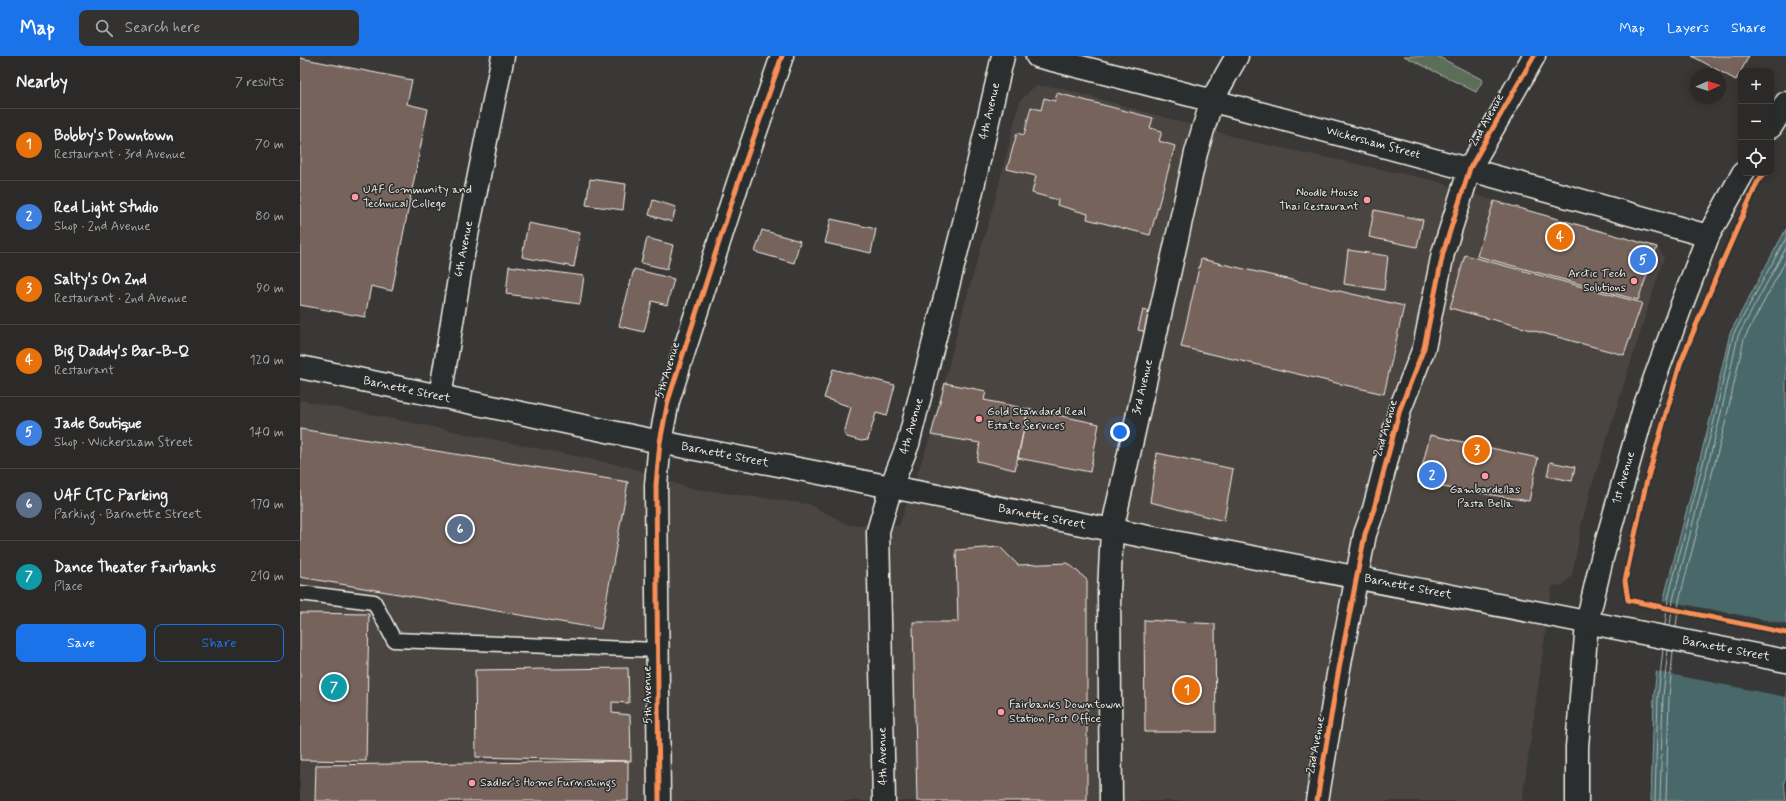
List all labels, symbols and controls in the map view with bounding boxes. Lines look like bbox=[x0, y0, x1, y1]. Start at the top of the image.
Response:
search box bbox=[79, 10, 359, 46]
text: Map bbox=[20, 16, 55, 41]
icon: search bbox=[93, 17, 115, 39]
text: Search here bbox=[125, 18, 200, 38]
text: Map bbox=[1619, 19, 1645, 37]
text: Layers bbox=[1667, 19, 1709, 37]
text: Share bbox=[1731, 19, 1766, 37]
north arrow bbox=[1690, 68, 1726, 104]
map controls bbox=[1738, 68, 1774, 176]
button: + bbox=[1738, 68, 1774, 104]
text: Nearby bbox=[16, 71, 68, 93]
text: 7 results bbox=[235, 74, 284, 91]
street label: 4th Avenue bbox=[976, 81, 1004, 141]
street label: 2nd Avenue bbox=[1466, 91, 1508, 149]
button: − bbox=[1738, 104, 1774, 140]
street label: Wickersham Street bbox=[1324, 123, 1422, 163]
text: Bobby's Downtown bbox=[54, 126, 173, 146]
text: 1 bbox=[26, 136, 32, 153]
text: 70 m bbox=[255, 136, 284, 153]
button: locate bbox=[1738, 140, 1774, 176]
text: Restaurant · 3rd Avenue bbox=[54, 146, 186, 163]
place label: UAF Community and Technical College bbox=[363, 182, 472, 212]
place label: Noodle House Thai Restaurant bbox=[1279, 185, 1359, 215]
marker: UAF Community and Technical College bbox=[350, 192, 360, 202]
marker: Noodle House Thai Restaurant bbox=[1362, 195, 1372, 205]
text: Red Light Studio bbox=[54, 198, 158, 218]
text: 2 bbox=[26, 208, 32, 225]
text: 80 m bbox=[255, 208, 284, 225]
text: Shop · 2nd Avenue bbox=[54, 218, 151, 235]
street label: 6th Avenue bbox=[451, 219, 477, 279]
pin: 4 bbox=[1547, 222, 1573, 252]
pin: 5 bbox=[1630, 245, 1656, 275]
place label: Arctic Tech Solutions bbox=[1568, 266, 1626, 296]
text: Salty's On 2nd bbox=[54, 270, 147, 290]
marker: Arctic Tech Solutions bbox=[1629, 276, 1639, 286]
text: 3 bbox=[26, 280, 32, 297]
text: 90 m bbox=[256, 280, 284, 297]
text: Restaurant · 2nd Avenue bbox=[54, 290, 187, 307]
street label: 5th Avenue bbox=[652, 340, 684, 400]
text: Big Daddy's Bar-B-Q bbox=[54, 342, 189, 362]
text: 4 bbox=[25, 352, 33, 369]
text: 120 m bbox=[250, 352, 284, 369]
street label: 3rd Avenue bbox=[1129, 358, 1157, 416]
text: Restaurant bbox=[54, 362, 114, 379]
street label: Barnette Street bbox=[362, 373, 452, 407]
street label: 4th Avenue bbox=[896, 396, 928, 456]
street label: 2nd Avenue bbox=[1370, 398, 1402, 458]
place label: Gold Standard Real Estate Services bbox=[987, 404, 1086, 434]
text: Jade Boutique bbox=[54, 414, 142, 434]
marker: Gold Standard Real Estate Services bbox=[974, 414, 984, 424]
your location bbox=[1110, 422, 1130, 442]
text: 5 bbox=[25, 424, 33, 441]
text: 140 m bbox=[249, 424, 284, 441]
text: Shop · Wickersham Street bbox=[54, 434, 193, 451]
pin: 3 bbox=[1464, 435, 1490, 465]
street label: Barnette Street bbox=[680, 439, 770, 471]
street label: 1st Avenue bbox=[1609, 450, 1639, 506]
pin: 2 bbox=[1419, 460, 1445, 490]
marker: Gambardellas Pasta Bella bbox=[1480, 471, 1490, 481]
place label: Gambardellas Pasta Bella bbox=[1450, 482, 1520, 512]
text: UAF CTC Parking bbox=[54, 486, 168, 506]
text: 6 bbox=[26, 496, 32, 513]
text: 170 m bbox=[250, 496, 284, 513]
street label: Barnette Street bbox=[997, 501, 1087, 533]
text: Parking · Barnette Street bbox=[54, 506, 202, 523]
pin: 6 bbox=[447, 514, 473, 544]
text: Dance Theater Fairbanks bbox=[54, 558, 216, 578]
text: 7 bbox=[25, 568, 33, 585]
text: 210 m bbox=[250, 568, 284, 585]
street label: Barnette Street bbox=[1363, 571, 1453, 603]
text: Place bbox=[54, 578, 83, 595]
button: Save bbox=[16, 624, 146, 662]
button: Share bbox=[154, 624, 284, 662]
street label: Barnette Street bbox=[1681, 633, 1771, 665]
street label: 5th Avenue bbox=[639, 666, 657, 724]
pin: 7 bbox=[321, 672, 347, 702]
pin: 1 bbox=[1174, 675, 1200, 705]
place label: Fairbanks Downtown Station Post Office bbox=[1009, 697, 1123, 727]
marker: Fairbanks Downtown Station Post Office bbox=[996, 707, 1006, 717]
street label: 2nd Avenue bbox=[1303, 715, 1329, 775]
street label: 4th Avenue bbox=[874, 727, 892, 785]
place label: Sadler's Home Furnishings bbox=[480, 775, 616, 792]
marker: Sadler's Home Furnishings bbox=[467, 778, 477, 788]

